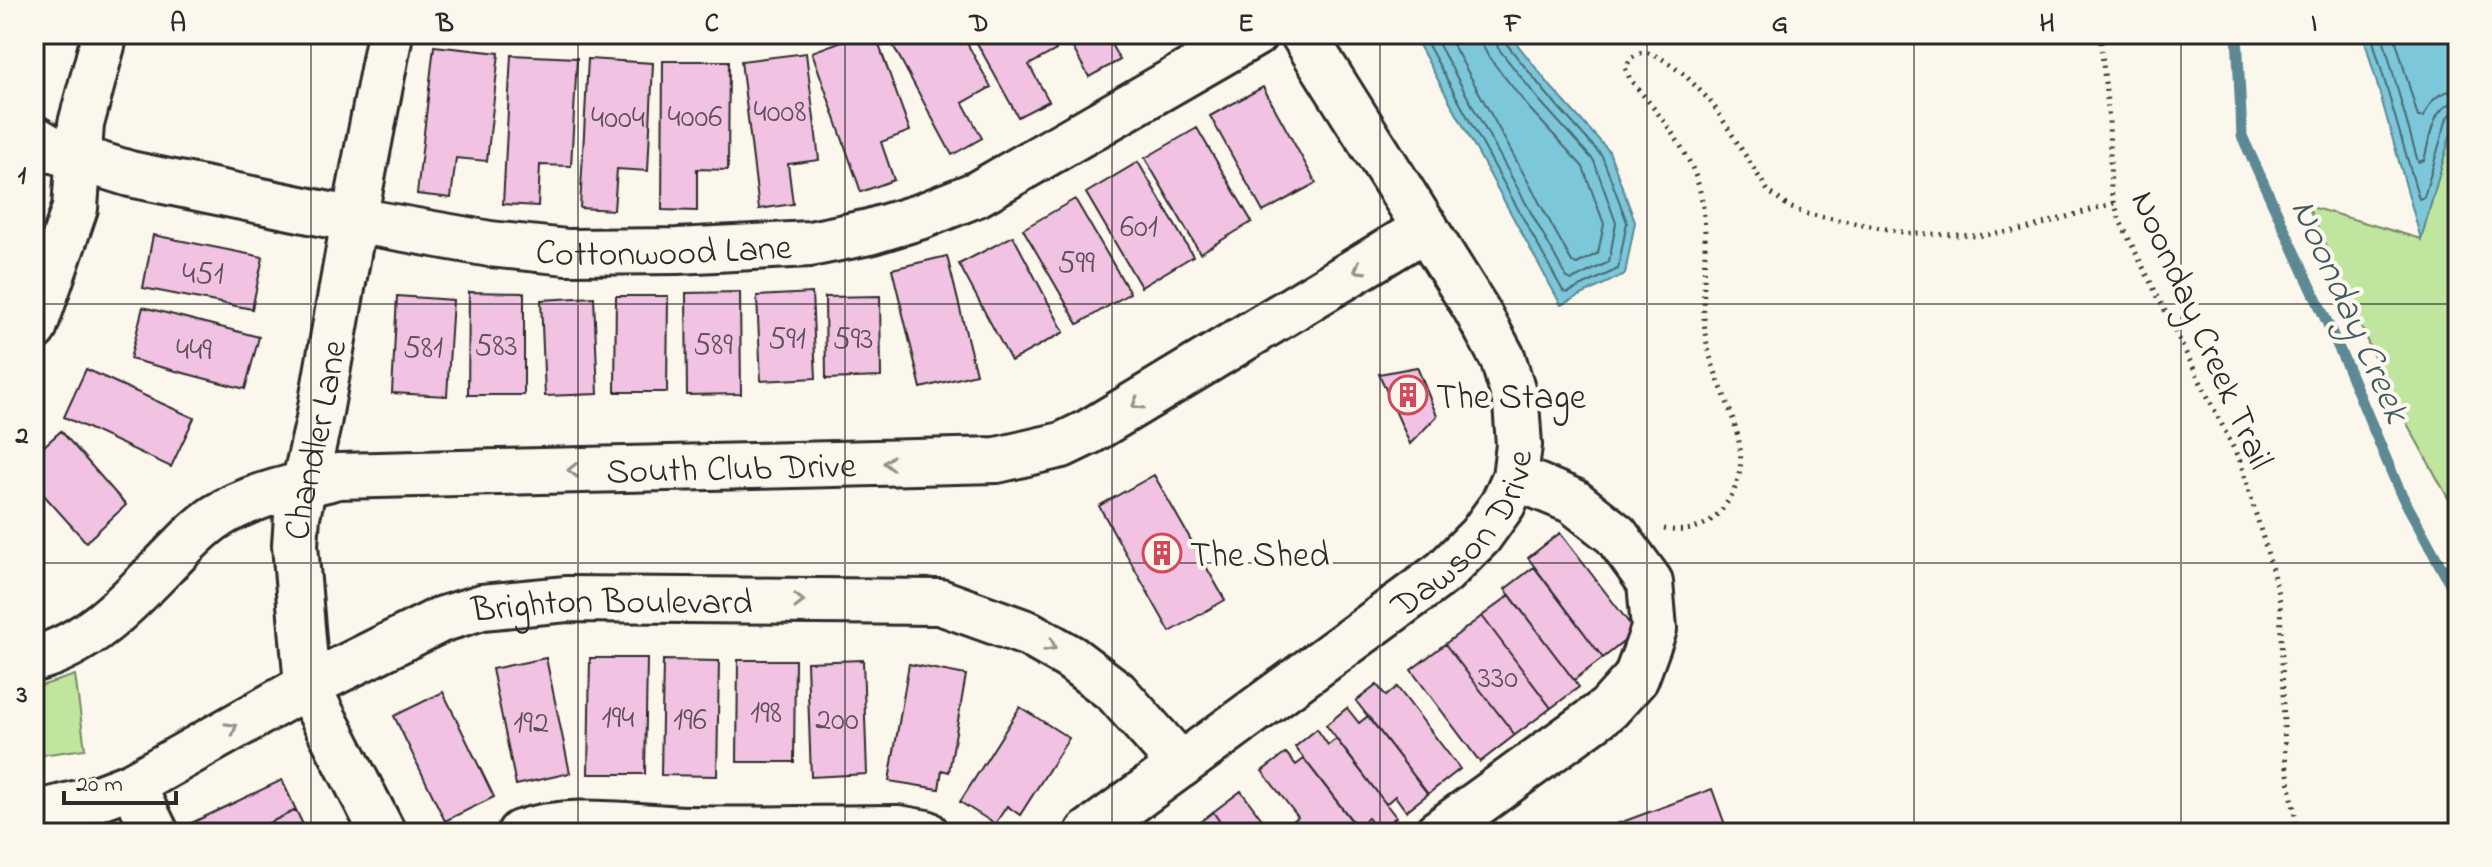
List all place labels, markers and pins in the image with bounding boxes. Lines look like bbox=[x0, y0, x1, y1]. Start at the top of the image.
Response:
place label: The Stage bbox=[1436, 373, 1587, 426]
building icon: The Stage bbox=[1387, 374, 1429, 416]
place label: The Shed bbox=[1190, 531, 1329, 584]
building icon: The Shed bbox=[1141, 532, 1183, 574]

